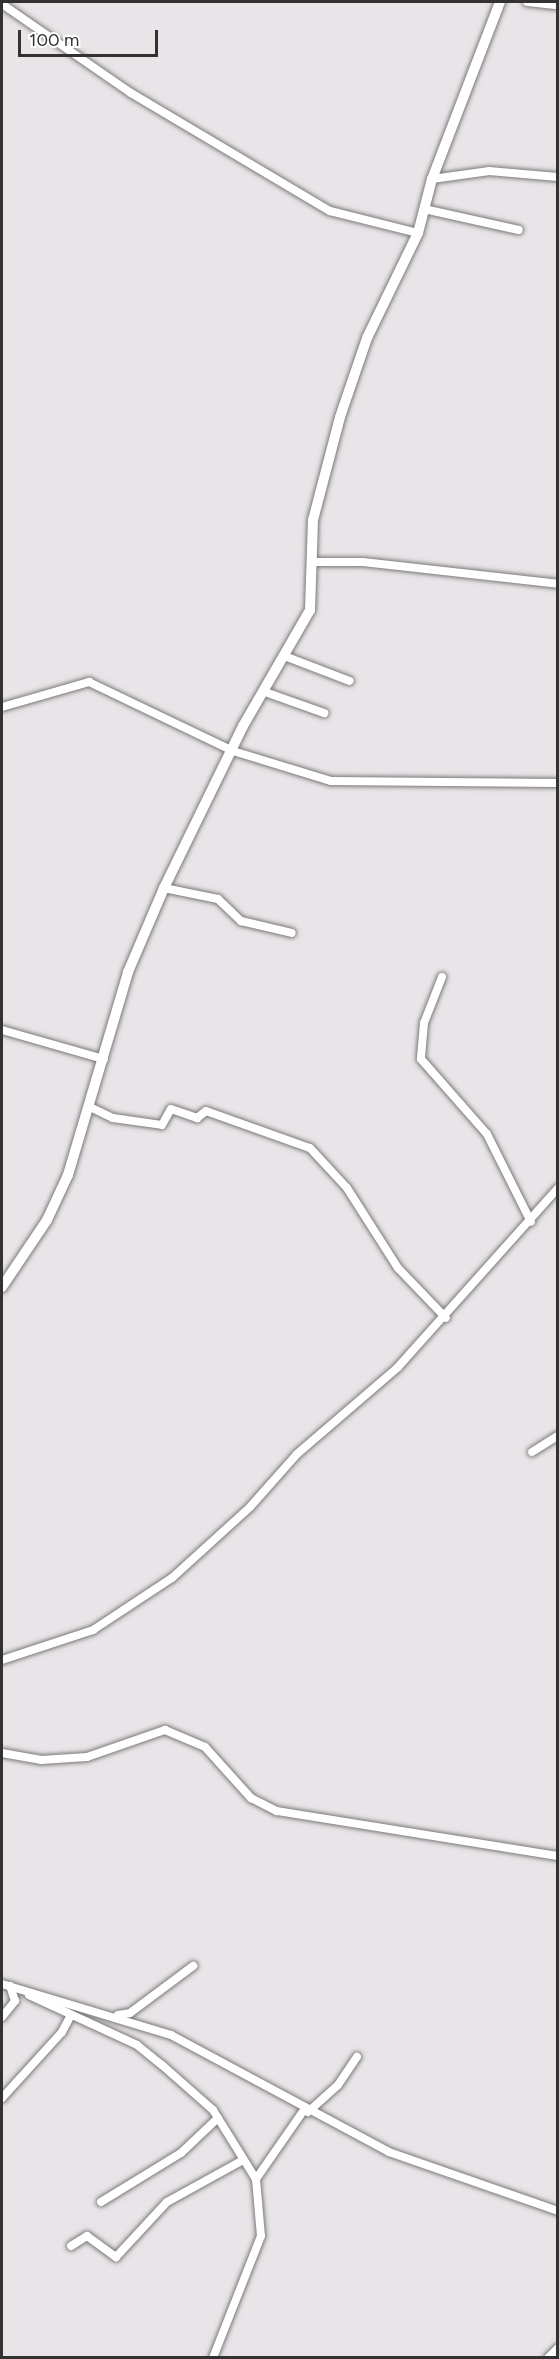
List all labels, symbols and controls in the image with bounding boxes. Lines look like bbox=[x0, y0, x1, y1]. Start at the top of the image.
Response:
scale bar bbox=[21, 18, 160, 56]
text: 100 m bbox=[29, 29, 79, 51]

